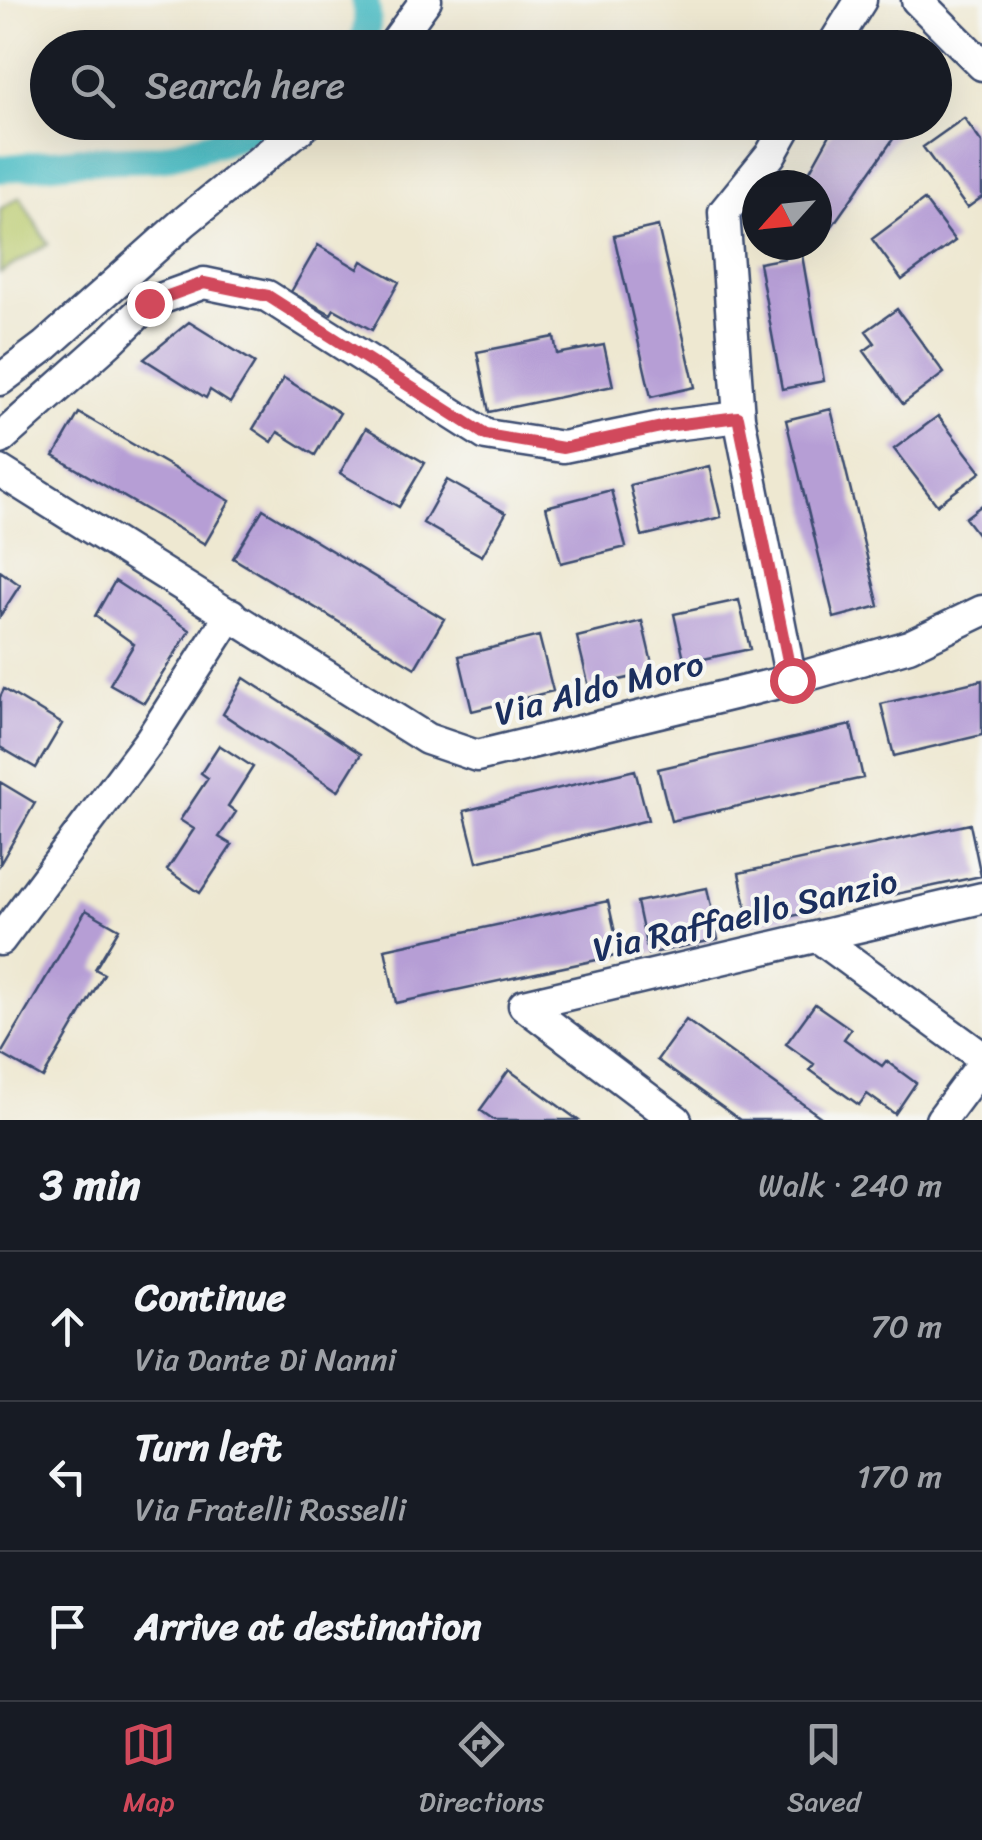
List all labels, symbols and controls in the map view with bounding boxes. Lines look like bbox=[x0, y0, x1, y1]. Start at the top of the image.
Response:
search box bbox=[30, 30, 952, 140]
text: Search here bbox=[145, 52, 345, 119]
icon: search bbox=[65, 58, 120, 113]
north arrow bbox=[742, 170, 832, 260]
route end bbox=[127, 281, 173, 327]
street label: Via Aldo Moro bbox=[488, 632, 710, 744]
route start bbox=[770, 658, 816, 704]
street label: Via Raffaello Sanzio bbox=[586, 850, 904, 980]
text: 3 min bbox=[40, 1148, 140, 1222]
text: Walk · 240 m bbox=[758, 1157, 942, 1214]
text: Continue bbox=[135, 1264, 286, 1331]
text: 70 m bbox=[871, 1298, 942, 1355]
icon: ahead bbox=[40, 1299, 95, 1354]
text: Via Dante Di Nanni bbox=[135, 1331, 396, 1388]
text: Turn left bbox=[135, 1414, 281, 1481]
text: 170 m bbox=[857, 1448, 942, 1505]
icon: left bbox=[40, 1449, 95, 1504]
text: Via Fratelli Rosselli bbox=[135, 1481, 406, 1538]
text: Arrive at destination bbox=[135, 1593, 482, 1660]
icon: arrive bbox=[40, 1599, 95, 1654]
tab: Map bbox=[121, 1717, 176, 1826]
tab: Directions bbox=[419, 1717, 544, 1826]
tab: Saved bbox=[787, 1717, 861, 1826]

